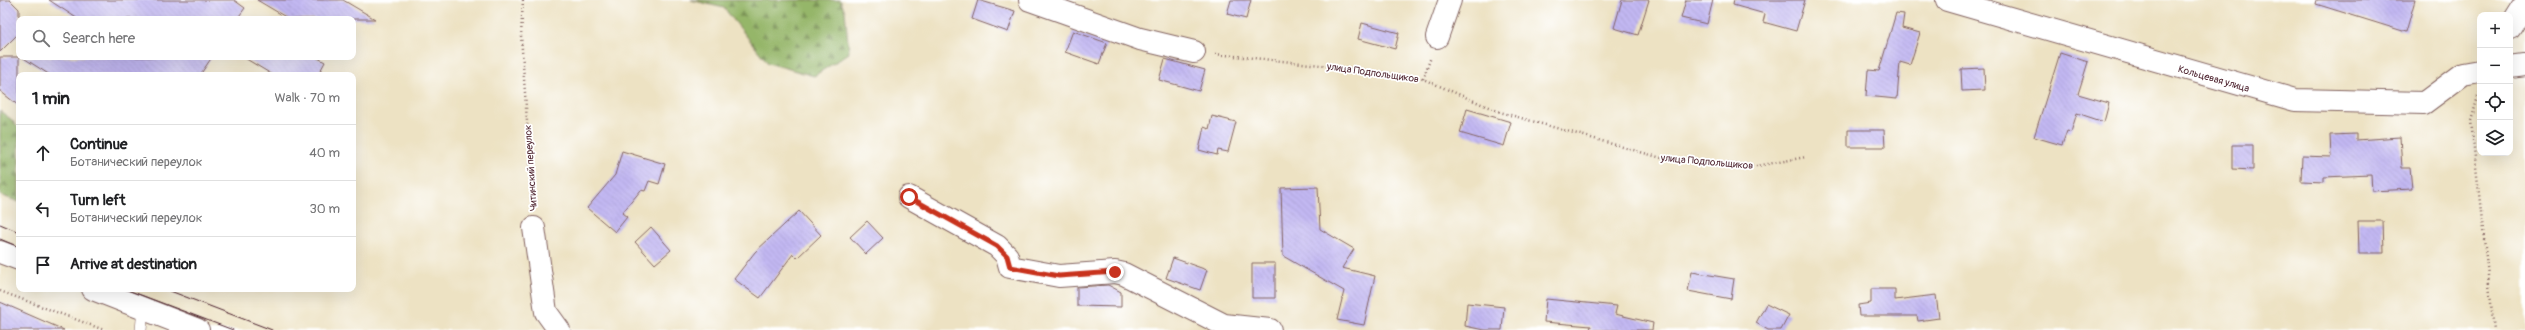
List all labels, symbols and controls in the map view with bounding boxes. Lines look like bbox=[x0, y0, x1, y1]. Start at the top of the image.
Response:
map controls bbox=[2477, 12, 2513, 156]
button: + bbox=[2477, 12, 2513, 48]
search box bbox=[16, 16, 356, 60]
icon: search bbox=[30, 27, 52, 49]
text: Search here bbox=[62, 29, 135, 48]
button: − bbox=[2477, 48, 2513, 84]
street label: улица Подпольщиков bbox=[1325, 60, 1420, 85]
street label: Кольцевая улица bbox=[2177, 63, 2251, 95]
button: locate bbox=[2477, 84, 2513, 120]
text: 1 min bbox=[32, 88, 70, 109]
text: Walk · 70 m bbox=[274, 90, 340, 106]
button: layers bbox=[2477, 120, 2513, 156]
street label: Читинский переулок bbox=[522, 124, 540, 211]
text: Continue bbox=[70, 135, 128, 154]
icon: ahead bbox=[32, 142, 54, 164]
text: 40 m bbox=[309, 145, 340, 161]
street label: улица Подпольщиков bbox=[1659, 152, 1754, 172]
text: Ботанический переулок bbox=[70, 154, 202, 170]
route start bbox=[900, 188, 918, 206]
text: Turn left bbox=[70, 191, 126, 210]
icon: left bbox=[32, 198, 54, 220]
text: 30 m bbox=[310, 201, 340, 217]
text: Ботанический переулок bbox=[70, 210, 202, 226]
icon: arrive bbox=[32, 254, 54, 276]
text: Arrive at destination bbox=[70, 255, 197, 274]
route end bbox=[1106, 263, 1124, 281]

